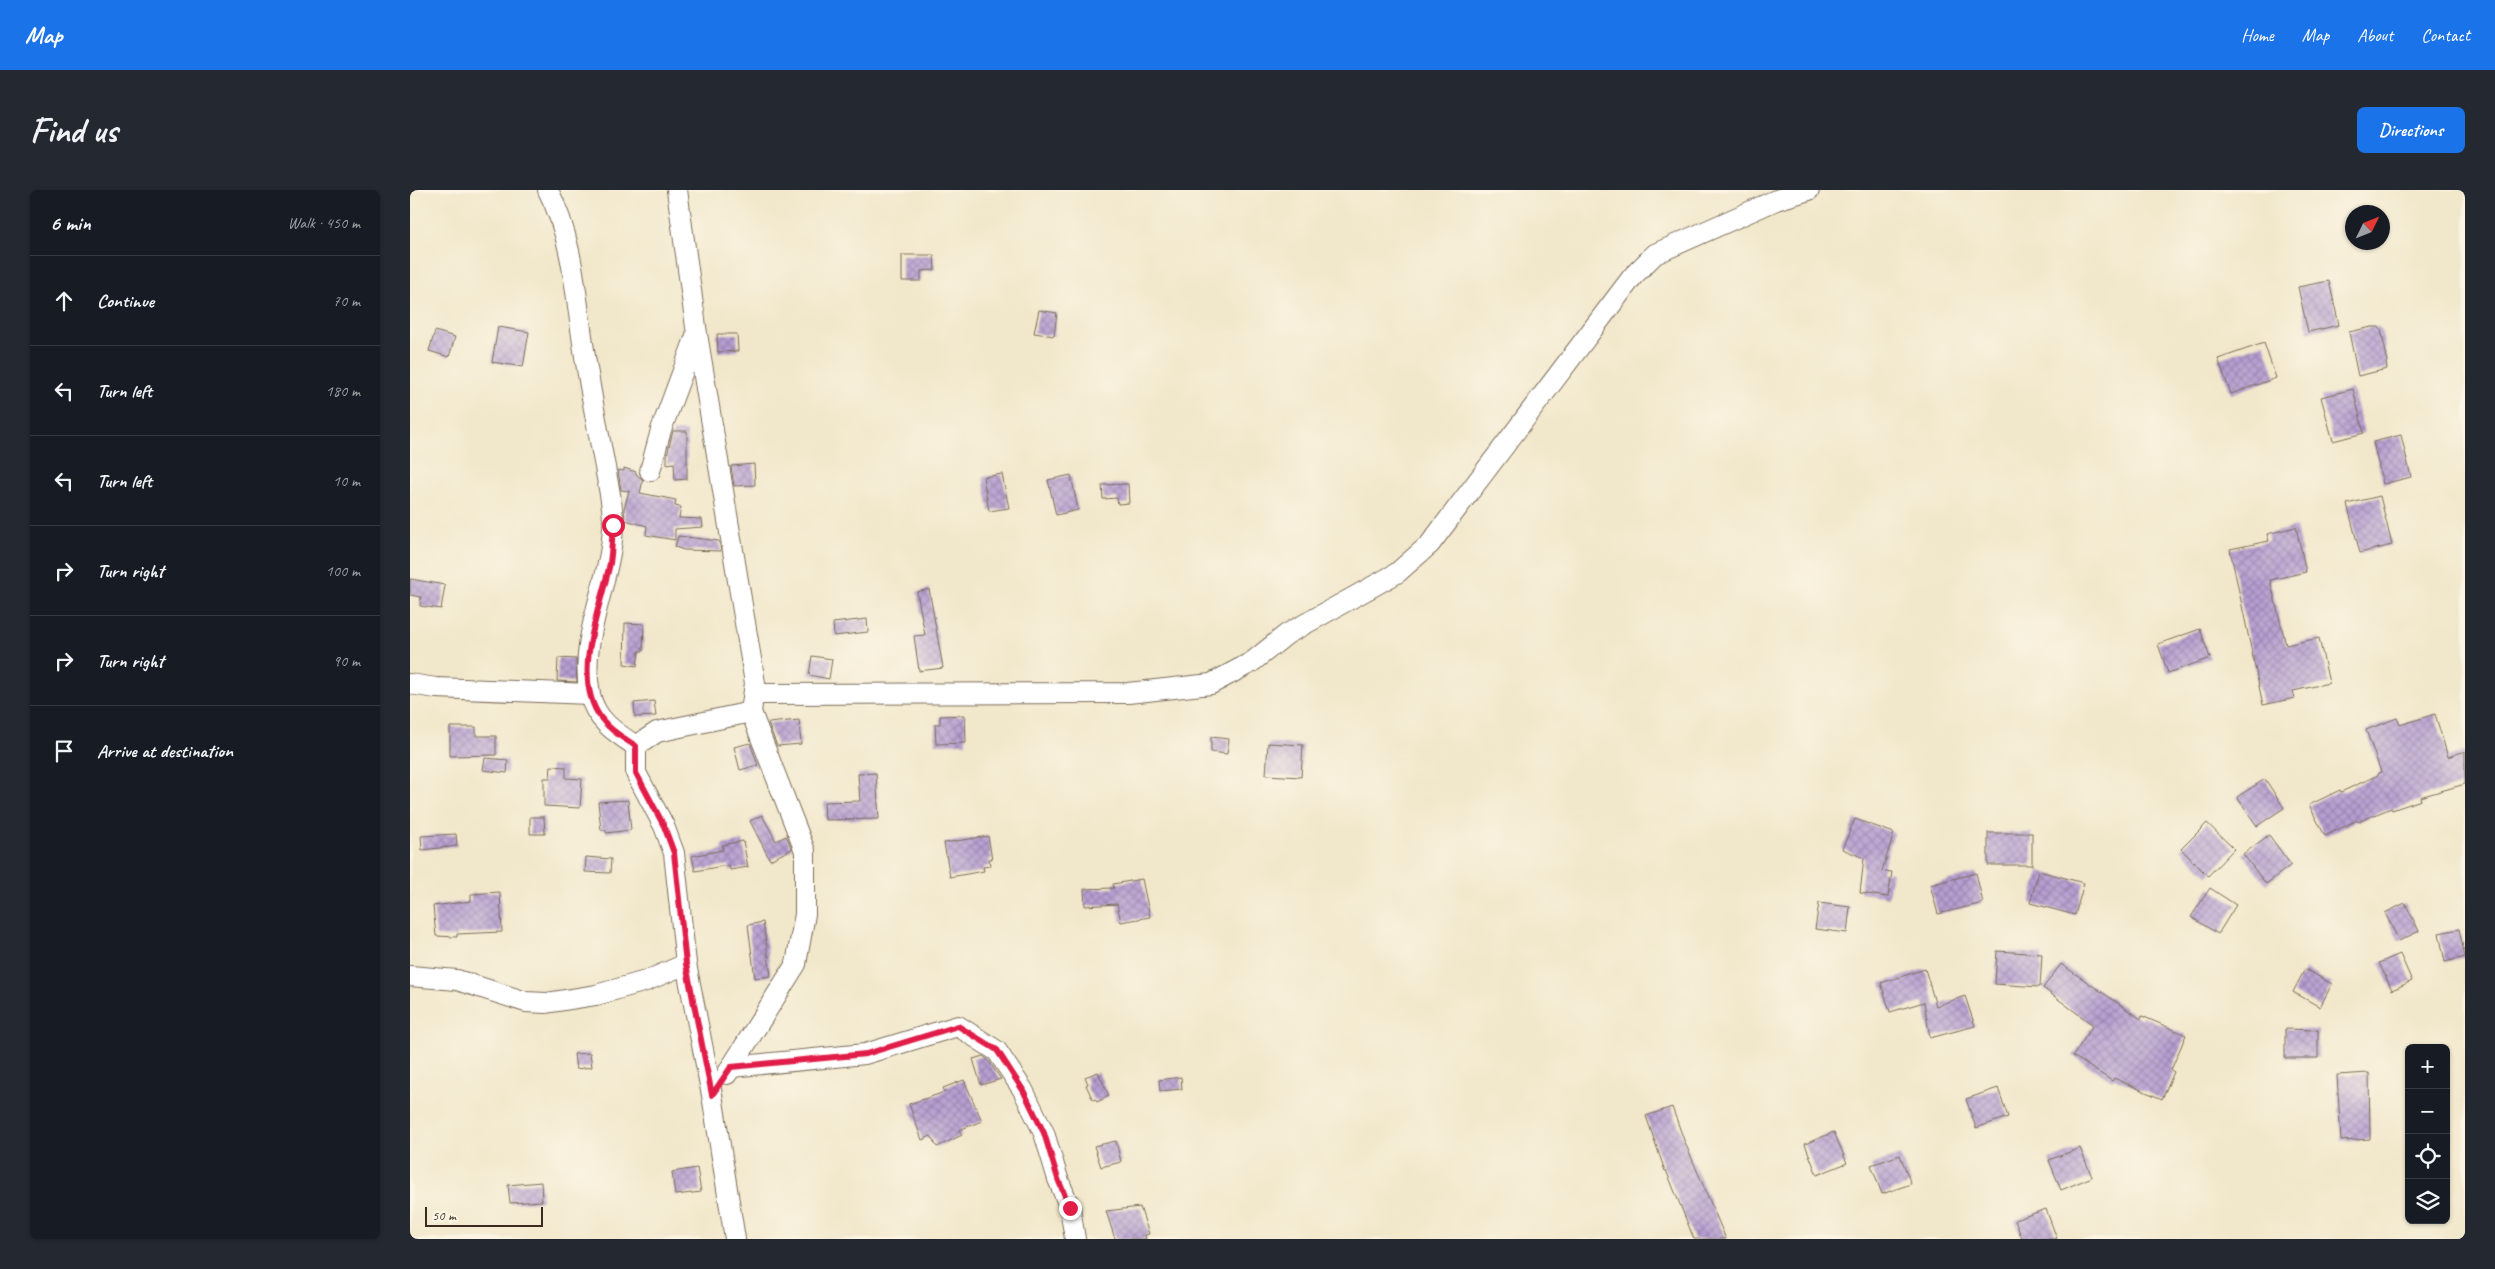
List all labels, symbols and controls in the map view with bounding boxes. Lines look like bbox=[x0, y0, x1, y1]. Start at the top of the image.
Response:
text: Map bbox=[25, 20, 62, 50]
text: Home bbox=[2241, 24, 2274, 46]
text: Map bbox=[2302, 24, 2329, 46]
text: About bbox=[2357, 24, 2393, 46]
text: Contact bbox=[2421, 24, 2470, 46]
button: Directions bbox=[2357, 107, 2465, 153]
text: Find us bbox=[30, 108, 117, 153]
north arrow bbox=[2345, 205, 2390, 250]
text: 6 min bbox=[50, 210, 91, 236]
text: Walk · 450 m bbox=[288, 213, 360, 233]
icon: ahead bbox=[50, 287, 78, 315]
text: Continue bbox=[97, 289, 154, 313]
text: 70 m bbox=[333, 291, 360, 311]
icon: left bbox=[50, 377, 78, 405]
text: Turn left bbox=[97, 379, 152, 403]
text: 180 m bbox=[326, 381, 360, 401]
icon: left bbox=[50, 467, 78, 495]
text: Turn left bbox=[97, 469, 152, 493]
text: 10 m bbox=[333, 471, 360, 491]
route start bbox=[602, 514, 625, 537]
icon: right bbox=[50, 557, 78, 585]
text: Turn right bbox=[97, 559, 164, 583]
text: 100 m bbox=[326, 561, 360, 581]
icon: right bbox=[50, 647, 78, 675]
text: Turn right bbox=[97, 649, 164, 673]
text: 90 m bbox=[333, 651, 360, 671]
icon: arrive bbox=[50, 737, 78, 765]
text: Arrive at destination bbox=[97, 739, 233, 763]
map controls bbox=[2405, 1044, 2450, 1224]
button: + bbox=[2405, 1044, 2450, 1089]
button: − bbox=[2405, 1089, 2450, 1134]
button: locate bbox=[2405, 1134, 2450, 1179]
button: layers bbox=[2405, 1179, 2450, 1224]
route end bbox=[1059, 1197, 1082, 1220]
scale bar bbox=[425, 1204, 542, 1227]
text: 50 m bbox=[432, 1207, 456, 1224]

